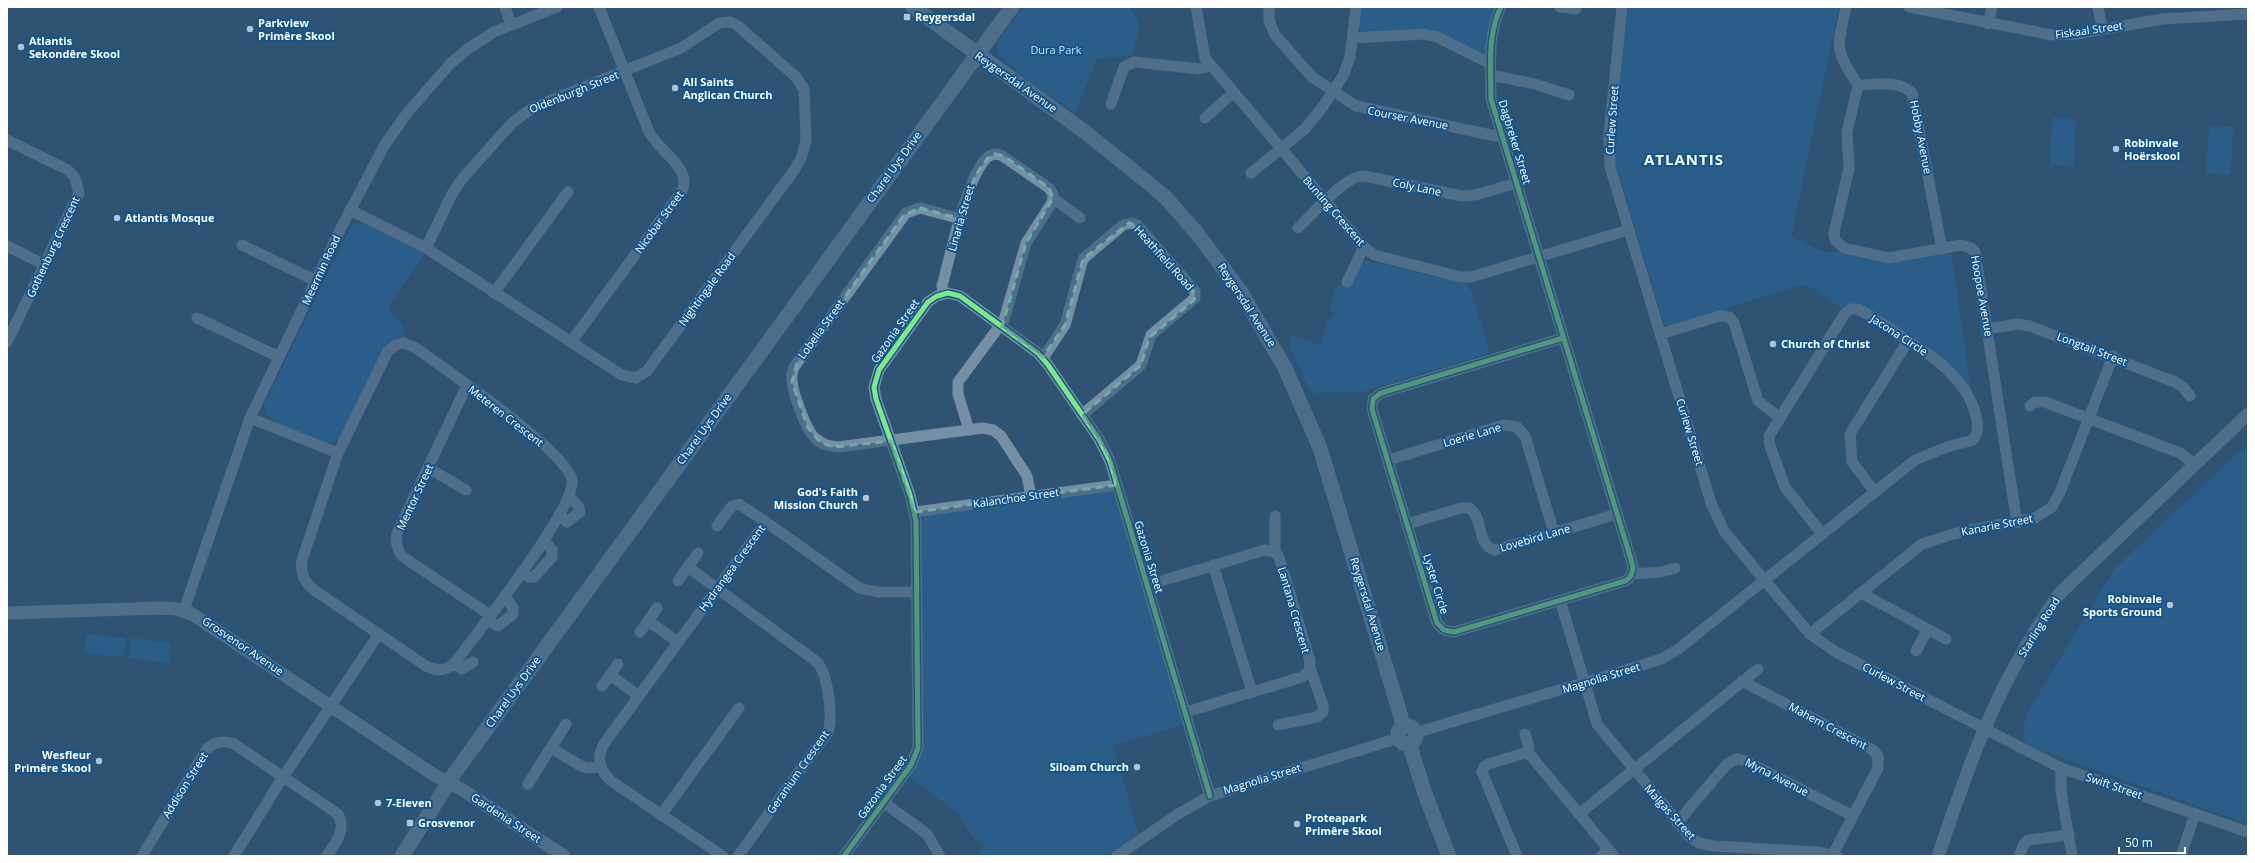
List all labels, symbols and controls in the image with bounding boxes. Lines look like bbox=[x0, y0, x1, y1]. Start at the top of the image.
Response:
place label: Reygersdal bbox=[915, 9, 975, 24]
marker: Reygersdal bbox=[902, 12, 912, 22]
place label: Parkview Primêre Skool bbox=[258, 15, 335, 43]
street label: Fiskaal Street bbox=[2054, 17, 2124, 42]
marker: Parkview Primêre Skool bbox=[245, 24, 255, 34]
place label: Atlantis Sekondêre Skool bbox=[29, 33, 120, 61]
marker: Atlantis Sekondêre Skool bbox=[16, 42, 26, 52]
park label: Dura Park bbox=[1030, 42, 1082, 57]
street label: Reygersdal Avenue bbox=[972, 48, 1060, 116]
street label: Oldenburgh Street bbox=[527, 67, 621, 116]
place label: All Saints Anglican Church bbox=[683, 74, 772, 102]
marker: All Saints Anglican Church bbox=[670, 83, 680, 93]
street label: Curlew Street bbox=[1602, 85, 1621, 155]
street label: Dagbreker Street bbox=[1496, 98, 1535, 186]
street label: Hobby Avenue bbox=[1907, 99, 1936, 175]
street label: Courser Avenue bbox=[1366, 102, 1450, 133]
street label: Charel Uys Drive bbox=[863, 128, 925, 205]
place label: Robinvale Hoërskool bbox=[2124, 135, 2180, 163]
marker: Robinvale Hoërskool bbox=[2111, 144, 2121, 154]
district label: ATLANTIS bbox=[1644, 149, 1724, 169]
street label: Bunting Crescent bbox=[1300, 173, 1369, 249]
street label: Coly Lane bbox=[1391, 174, 1443, 199]
street label: Linaria Street bbox=[944, 183, 977, 253]
street label: Nicobar Street bbox=[631, 187, 686, 256]
street label: Gothenburg Crescent bbox=[23, 194, 83, 300]
place label: Atlantis Mosque bbox=[125, 210, 215, 225]
marker: Atlantis Mosque bbox=[112, 213, 122, 223]
street label: Heathfield Road bbox=[1131, 222, 1197, 293]
street label: Meermin Road bbox=[298, 232, 343, 307]
street label: Nightingale Road bbox=[675, 249, 738, 328]
street label: Hoopoe Avenue bbox=[1968, 254, 1997, 338]
street label: Reygersdal Avenue bbox=[1215, 260, 1280, 350]
street label: Lobelia Street bbox=[794, 296, 847, 362]
street label: Gazonia Street bbox=[867, 296, 922, 366]
street label: Jacona Circle bbox=[1867, 310, 1931, 359]
street label: Longtail Street bbox=[2055, 328, 2130, 369]
place label: Church of Christ bbox=[1781, 336, 1870, 351]
marker: Church of Christ bbox=[1768, 339, 1778, 349]
street label: Meteren Crescent bbox=[466, 382, 547, 450]
street label: Charel Uys Drive bbox=[673, 390, 735, 467]
street label: Curlew Street bbox=[1673, 397, 1708, 467]
street label: Loerie Lane bbox=[1441, 419, 1503, 450]
street label: Mentor Street bbox=[393, 461, 436, 532]
place label: God's Faith Mission Church bbox=[774, 484, 858, 512]
street label: Kalanchoe Street bbox=[972, 484, 1060, 511]
marker: God's Faith Mission Church bbox=[861, 493, 871, 503]
street label: Kanarie Street bbox=[1960, 510, 2034, 539]
street label: Gazonia Street bbox=[1131, 519, 1168, 595]
street label: Lovebird Lane bbox=[1498, 520, 1572, 555]
street label: Hydrangea Crescent bbox=[695, 521, 768, 614]
street label: Lyster Circle bbox=[1420, 552, 1453, 616]
street label: Reygersdal Avenue bbox=[1347, 555, 1390, 652]
street label: Lantana Crescent bbox=[1275, 565, 1314, 655]
place label: Robinvale Sports Ground bbox=[2083, 591, 2162, 619]
street label: Starling Road bbox=[2014, 594, 2063, 660]
marker: Robinvale Sports Ground bbox=[2165, 600, 2175, 610]
street label: Grosvenor Avenue bbox=[200, 613, 287, 678]
street label: Charel Uys Drive bbox=[482, 653, 544, 730]
street label: Magnolia Street bbox=[1560, 659, 1642, 696]
street label: Curlew Street bbox=[1860, 659, 1928, 704]
street label: Mahem Crescent bbox=[1786, 699, 1870, 753]
street label: Geranium Crescent bbox=[763, 727, 832, 817]
place label: Wesfleur Primêre Skool bbox=[14, 747, 91, 775]
street label: Addison Street bbox=[158, 749, 211, 821]
street label: Gazonia Street bbox=[853, 752, 910, 821]
street label: Myna Avenue bbox=[1743, 754, 1812, 799]
marker: Wesfleur Primêre Skool bbox=[94, 756, 104, 766]
place label: Siloam Church bbox=[1050, 759, 1129, 774]
street label: Magnolia Street bbox=[1221, 760, 1303, 797]
marker: Siloam Church bbox=[1132, 762, 1142, 772]
street label: Swift Street bbox=[2084, 769, 2144, 802]
street label: Malgas Street bbox=[1641, 781, 1699, 843]
street label: Gardenia Street bbox=[468, 789, 544, 846]
place label: 7-Eleven bbox=[386, 795, 432, 810]
marker: 7-Eleven bbox=[373, 798, 383, 808]
place label: Proteapark Primêre Skool bbox=[1305, 810, 1382, 838]
place label: Grosvenor bbox=[418, 815, 475, 830]
marker: Grosvenor bbox=[405, 818, 415, 828]
marker: Proteapark Primêre Skool bbox=[1292, 819, 1302, 829]
scale bar bbox=[2119, 829, 2185, 855]
text: 50 m bbox=[2125, 834, 2153, 851]

